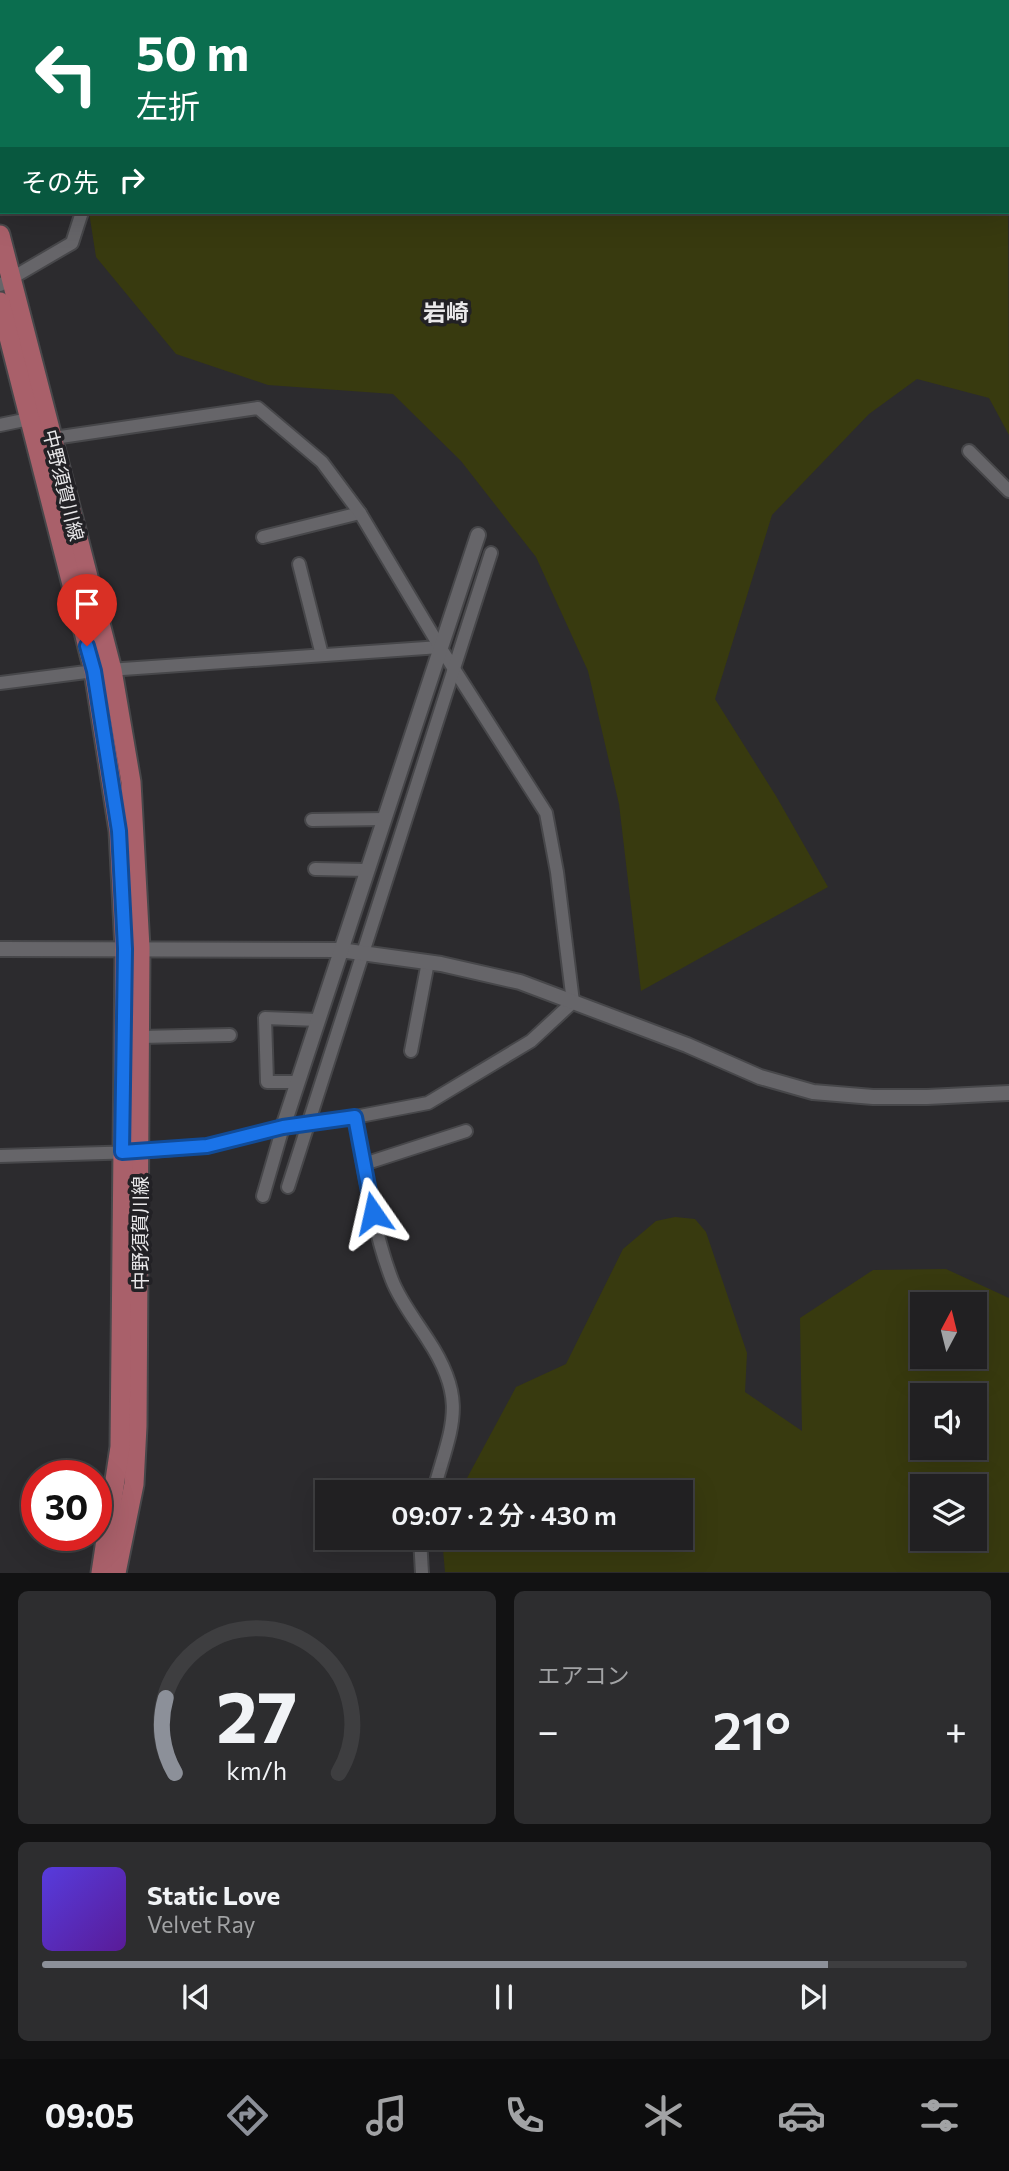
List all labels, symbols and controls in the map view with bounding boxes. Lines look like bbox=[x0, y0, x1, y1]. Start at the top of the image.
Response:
text: 50 m bbox=[136, 21, 249, 81]
icon: left bbox=[21, 28, 112, 119]
text: 左折 bbox=[136, 85, 200, 125]
icon: right bbox=[113, 161, 151, 199]
text: その先 bbox=[21, 166, 99, 197]
district label: 岩崎 bbox=[423, 298, 469, 326]
street label: 中野須賀川線 bbox=[39, 427, 89, 543]
pin bbox=[57, 574, 117, 646]
icon: arrive bbox=[68, 585, 106, 623]
street label: 中野須賀川線 bbox=[128, 1176, 151, 1290]
position arrow bbox=[336, 1176, 410, 1250]
north arrow bbox=[910, 1292, 987, 1368]
map controls bbox=[910, 1292, 987, 1551]
button: sound bbox=[910, 1383, 987, 1460]
speed limit sign: 30 bbox=[21, 1460, 112, 1551]
button: layers bbox=[910, 1474, 987, 1551]
text: 09:07 · 2 分 · 430 m bbox=[391, 1499, 617, 1530]
text: エアコン bbox=[538, 1661, 630, 1689]
text: 27 bbox=[216, 1670, 297, 1759]
text: 21° bbox=[713, 1697, 791, 1761]
text: − bbox=[538, 1706, 559, 1753]
text: + bbox=[945, 1706, 967, 1753]
text: km/h bbox=[226, 1755, 287, 1785]
text: Static Love bbox=[147, 1879, 280, 1910]
text: Velvet Ray bbox=[147, 1910, 255, 1938]
icon: previous bbox=[177, 1978, 215, 2016]
icon: pause bbox=[485, 1978, 523, 2016]
icon: next bbox=[794, 1978, 832, 2016]
icon: directions bbox=[223, 2091, 272, 2140]
icon: music bbox=[362, 2091, 411, 2140]
icon: phone bbox=[500, 2091, 549, 2140]
icon: climate bbox=[639, 2091, 688, 2140]
icon: car bbox=[777, 2091, 826, 2140]
icon: filters bbox=[915, 2091, 964, 2140]
text: 09:05 bbox=[45, 2095, 134, 2135]

